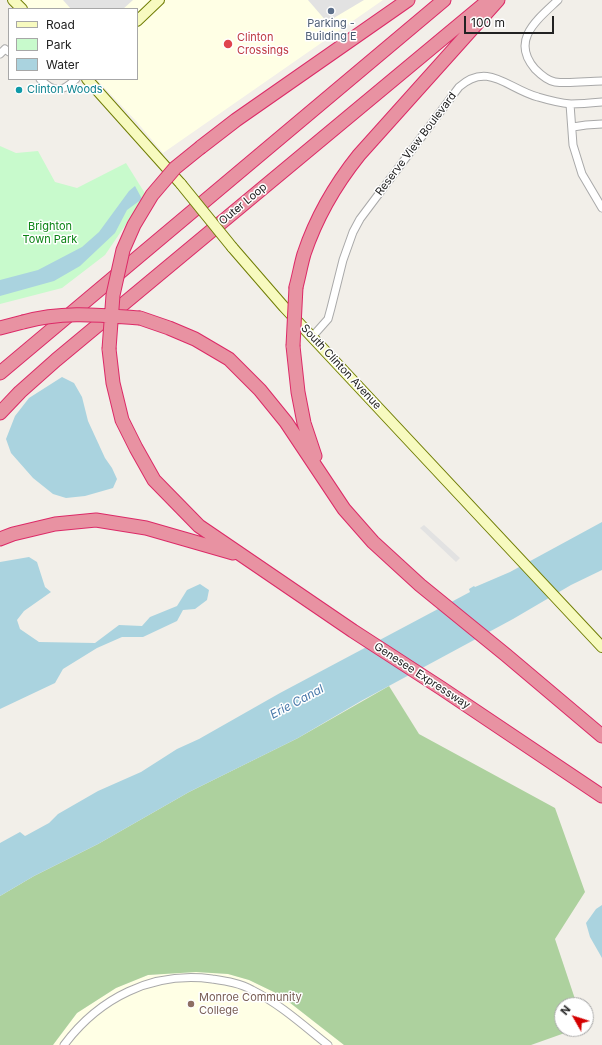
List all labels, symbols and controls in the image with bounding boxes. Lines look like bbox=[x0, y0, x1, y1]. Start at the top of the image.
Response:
marker: Parking - Building E bbox=[326, 6, 336, 16]
legend bbox=[8, 8, 138, 80]
scale bar bbox=[466, 8, 556, 34]
text: 100 m bbox=[471, 15, 505, 30]
text: Road bbox=[46, 17, 75, 32]
place label: Parking - Building E bbox=[305, 17, 357, 43]
place label: Clinton Crossings bbox=[237, 31, 289, 57]
text: Park bbox=[46, 37, 72, 52]
marker: Clinton Crossings bbox=[222, 38, 234, 50]
text: Water bbox=[46, 57, 79, 72]
place label: Clinton Woods bbox=[27, 83, 103, 97]
marker: Clinton Woods bbox=[14, 85, 24, 95]
street label: Reserve View Boulevard bbox=[373, 90, 459, 198]
street label: Outer Loop bbox=[216, 180, 270, 228]
park label: Brighton Town Park bbox=[23, 220, 77, 246]
street label: South Clinton Avenue bbox=[298, 322, 384, 412]
street label: Genesee Expressway bbox=[372, 640, 472, 712]
water label: Erie Canal bbox=[268, 682, 326, 722]
place label: Monroe Community College bbox=[199, 991, 302, 1017]
north arrow bbox=[554, 997, 594, 1037]
marker: Monroe Community College bbox=[186, 999, 196, 1009]
text: N bbox=[557, 1002, 574, 1018]

